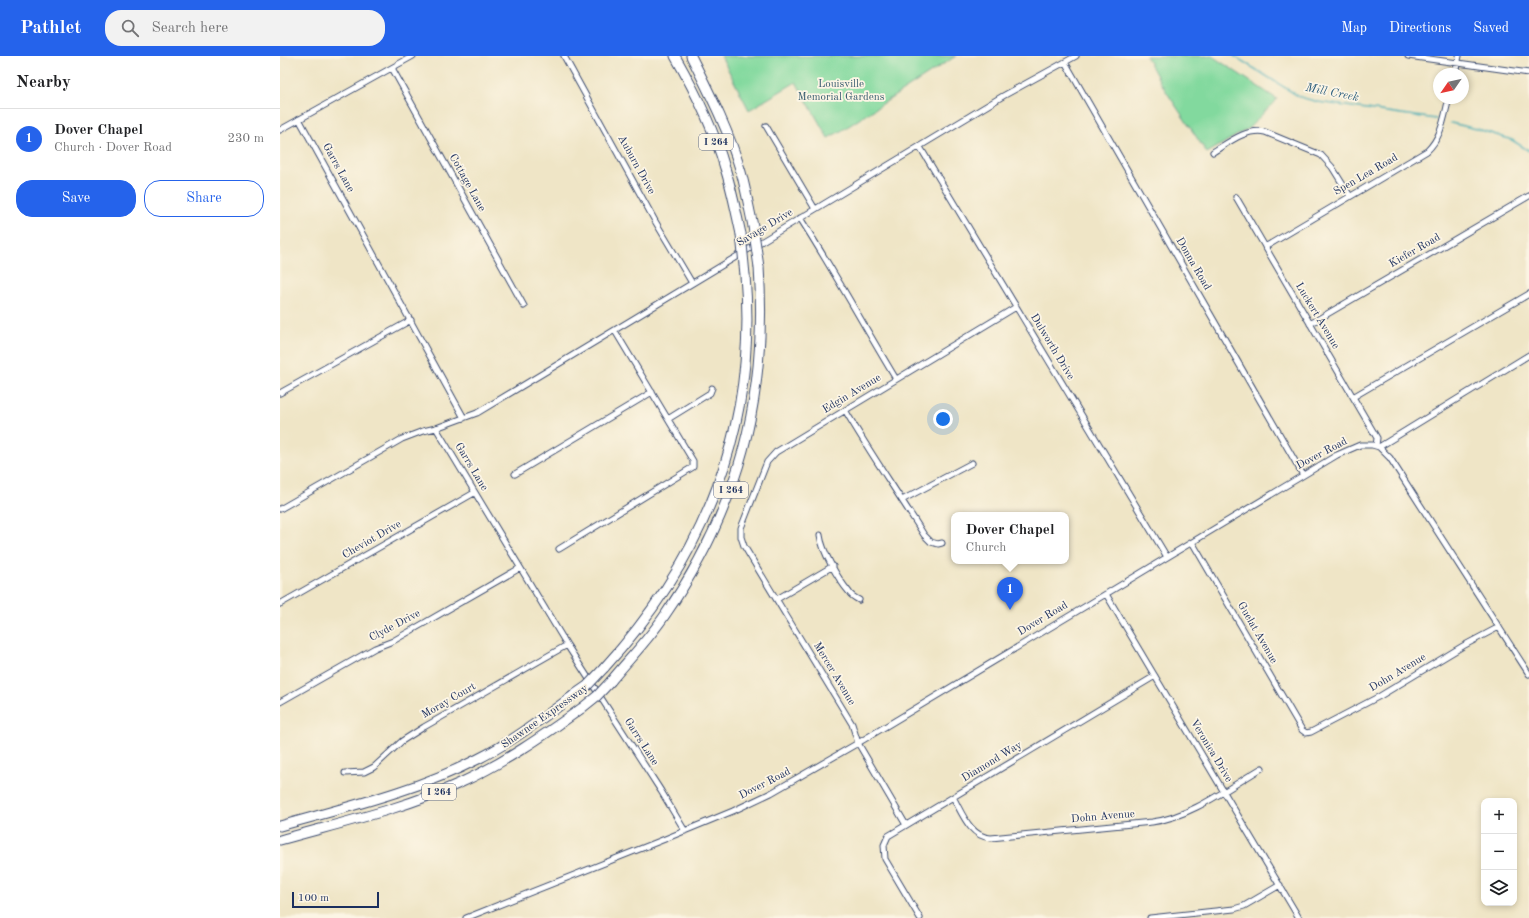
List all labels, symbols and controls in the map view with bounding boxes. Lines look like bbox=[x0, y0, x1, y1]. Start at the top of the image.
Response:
search box bbox=[105, 10, 385, 46]
icon: search bbox=[119, 17, 141, 39]
text: Pathlet bbox=[20, 19, 81, 38]
text: Search here bbox=[151, 21, 228, 36]
text: Map bbox=[1341, 21, 1367, 35]
text: Directions bbox=[1389, 21, 1451, 35]
text: Saved bbox=[1473, 21, 1509, 35]
north arrow bbox=[1433, 68, 1469, 104]
text: Nearby bbox=[16, 74, 71, 91]
park label: Louisville Memorial Gardens bbox=[798, 79, 885, 103]
water label: Mill Creek bbox=[1303, 82, 1360, 104]
text: Dover Chapel bbox=[54, 123, 143, 138]
text: 1 bbox=[25, 132, 33, 145]
text: 230 m bbox=[227, 132, 264, 145]
street label: Auburn Drive bbox=[615, 134, 657, 196]
road number: I 264 bbox=[699, 134, 733, 150]
text: Church · Dover Road bbox=[54, 141, 172, 154]
street label: Garrs Lane bbox=[320, 142, 356, 194]
street label: Cottage Lane bbox=[447, 152, 487, 214]
street label: Spen Lea Road bbox=[1332, 152, 1400, 198]
button: Save bbox=[16, 180, 136, 217]
button: Share bbox=[144, 180, 264, 217]
street label: Savage Drive bbox=[735, 207, 795, 249]
street label: Kiefer Road bbox=[1388, 232, 1443, 270]
street label: Donna Road bbox=[1173, 236, 1213, 292]
street label: Luckert Avenue bbox=[1293, 281, 1341, 351]
street label: Dulworth Drive bbox=[1028, 312, 1076, 382]
street label: Edgin Avenue bbox=[821, 372, 883, 416]
your location bbox=[933, 409, 953, 429]
street label: Dover Road bbox=[1295, 436, 1350, 472]
street label: Garrs Lane bbox=[452, 441, 490, 493]
road number: I 264 bbox=[714, 482, 748, 498]
popup bbox=[951, 512, 1069, 564]
street label: Cheviot Drive bbox=[341, 519, 403, 561]
text: Dover Chapel bbox=[965, 523, 1055, 538]
text: Church bbox=[965, 541, 1006, 554]
pin: 1 bbox=[997, 577, 1023, 610]
street label: Dover Road bbox=[1016, 600, 1070, 638]
street label: Guelat Avenue bbox=[1235, 600, 1279, 666]
street label: Clyde Drive bbox=[368, 608, 422, 644]
street label: Mercer Avenue bbox=[811, 641, 857, 707]
street label: Dohn Avenue bbox=[1368, 652, 1428, 694]
street label: Moray Court bbox=[420, 681, 478, 721]
street label: Shawnee Expressway bbox=[500, 683, 590, 751]
street label: Garrs Lane bbox=[622, 716, 660, 768]
street label: Veronica Drive bbox=[1188, 718, 1234, 784]
street label: Diamond Way bbox=[960, 740, 1024, 784]
street label: Dover Road bbox=[738, 766, 793, 802]
road number: I 264 bbox=[422, 784, 456, 800]
map controls bbox=[1481, 798, 1517, 906]
button: + bbox=[1481, 798, 1517, 834]
street label: Dohn Avenue bbox=[1071, 809, 1135, 825]
button: − bbox=[1481, 834, 1517, 870]
button: layers bbox=[1481, 870, 1517, 906]
scale bar bbox=[292, 890, 379, 909]
text: 100 m bbox=[298, 893, 329, 904]

